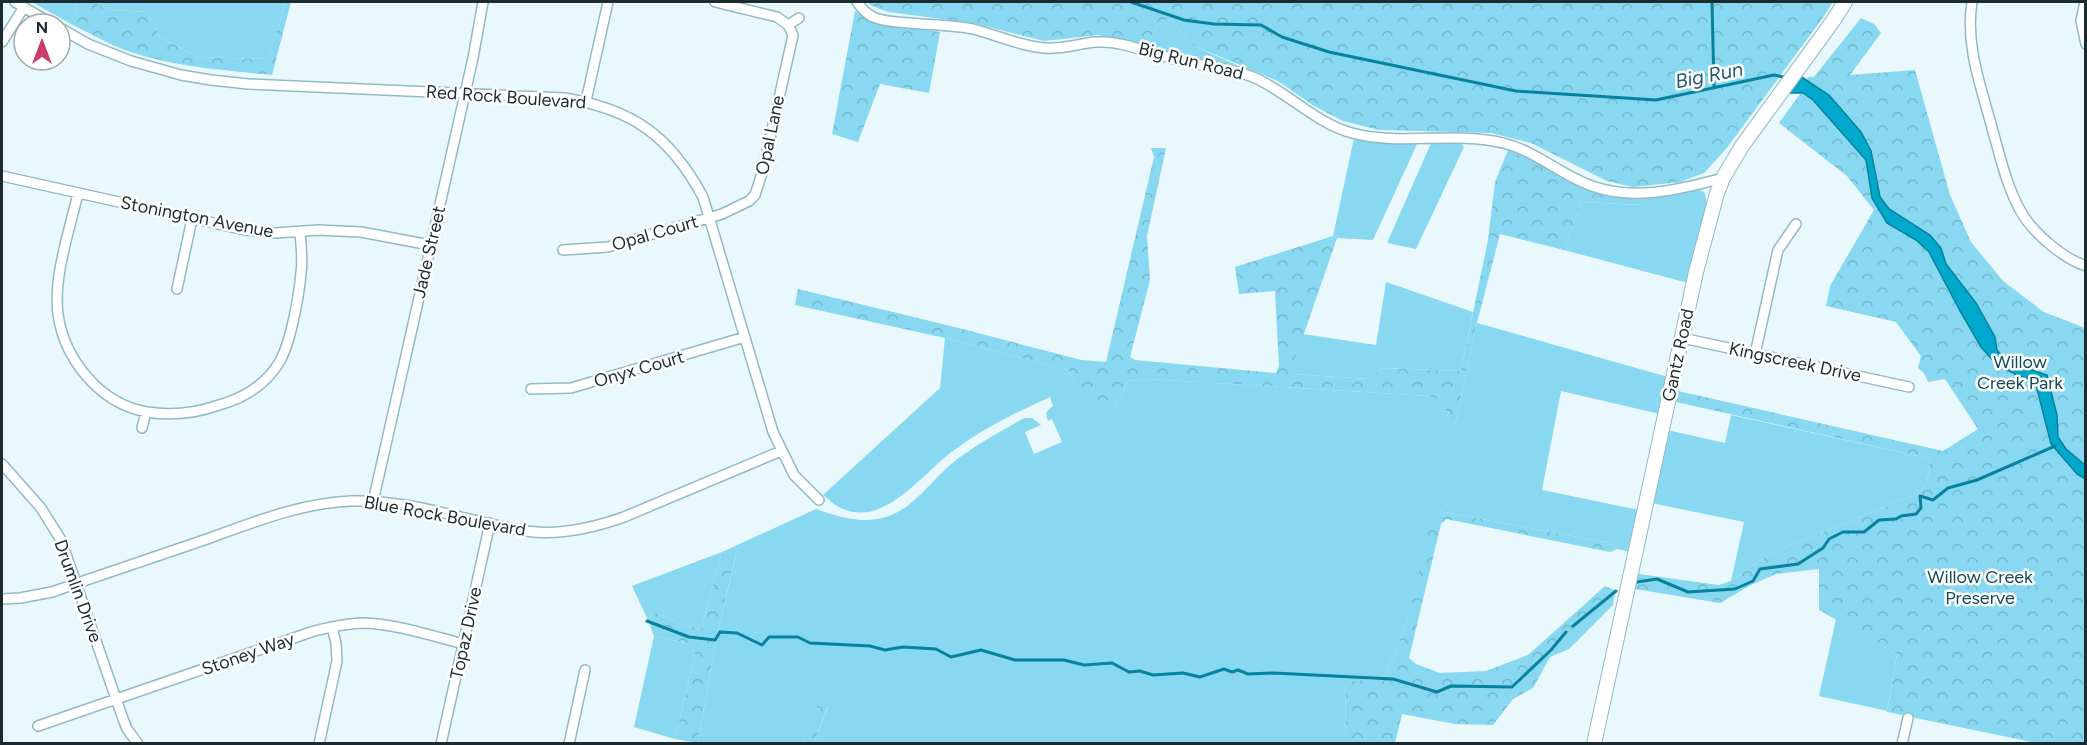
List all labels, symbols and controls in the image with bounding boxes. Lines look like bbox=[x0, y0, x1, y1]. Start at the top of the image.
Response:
north arrow bbox=[12, 12, 72, 72]
text: N bbox=[36, 18, 48, 37]
street label: Big Run Road bbox=[1136, 37, 1246, 85]
water label: Big Run bbox=[1673, 57, 1745, 93]
street label: Red Rock Boulevard bbox=[425, 80, 587, 114]
street label: Opal Lane bbox=[751, 93, 789, 177]
street label: Stonington Avenue bbox=[119, 191, 276, 243]
street label: Jade Street bbox=[408, 204, 450, 300]
street label: Opal Court bbox=[609, 210, 701, 256]
street label: Gantz Road bbox=[1657, 307, 1699, 403]
street label: Kingscreek Drive bbox=[1727, 337, 1863, 387]
street label: Onyx Court bbox=[591, 346, 687, 392]
park label: Willow Creek Park bbox=[1977, 351, 2063, 394]
street label: Blue Rock Boulevard bbox=[362, 491, 528, 541]
street label: Drumlin Drive bbox=[49, 536, 107, 646]
park label: Willow Creek Preserve bbox=[1927, 566, 2033, 609]
street label: Topaz Drive bbox=[445, 585, 487, 681]
street label: Stoney Way bbox=[199, 628, 298, 680]

